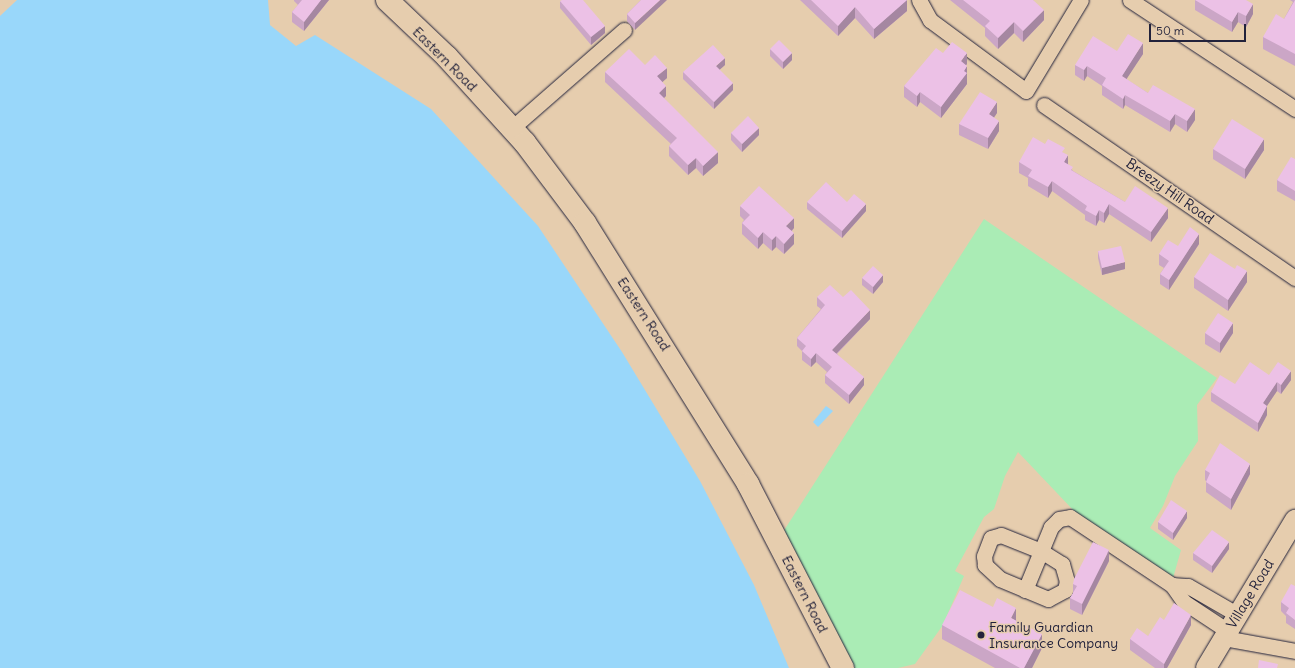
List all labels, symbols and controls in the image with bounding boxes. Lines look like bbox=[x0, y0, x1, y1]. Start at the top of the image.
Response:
scale bar bbox=[1151, 16, 1248, 42]
street label: Eastern Road bbox=[409, 23, 481, 95]
text: 50 m bbox=[1156, 23, 1184, 38]
street label: Breezy Hill Road bbox=[1123, 155, 1217, 227]
street label: Eastern Road bbox=[614, 274, 674, 354]
street label: Eastern Road bbox=[778, 553, 832, 635]
street label: Village Road bbox=[1223, 556, 1277, 632]
place label: Family Guardian Insurance Company bbox=[989, 619, 1118, 652]
marker: Family Guardian Insurance Company bbox=[976, 630, 986, 640]

